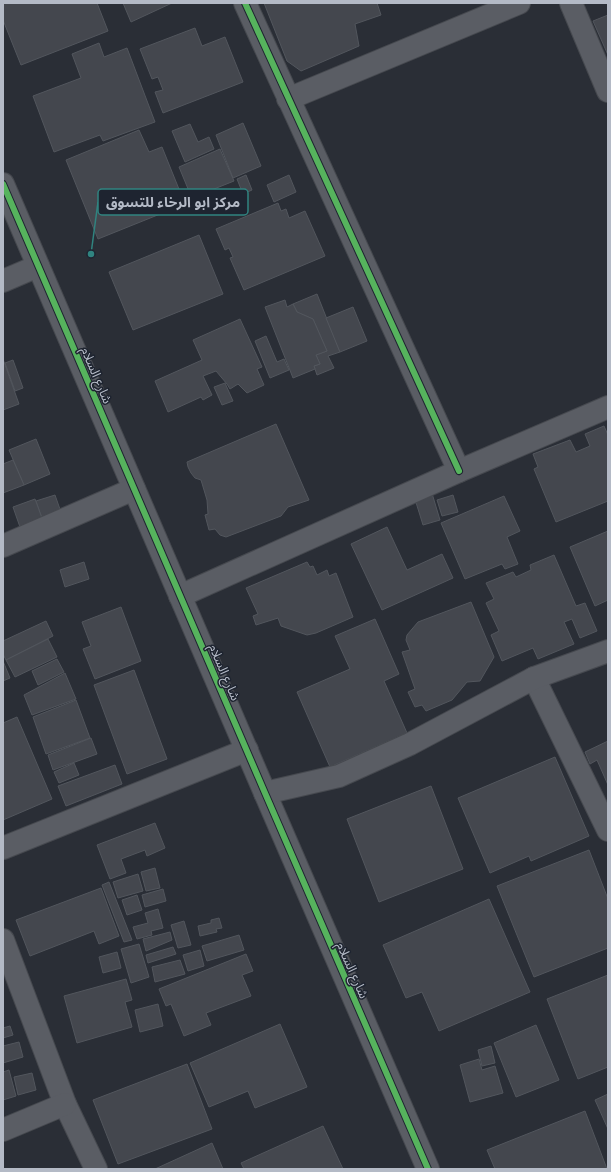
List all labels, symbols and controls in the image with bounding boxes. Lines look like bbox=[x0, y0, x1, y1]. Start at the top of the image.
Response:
callout: مركز ابو الرخاء للتسوق bbox=[98, 189, 248, 215]
text: مركز ابو الرخاء للتسوق bbox=[106, 193, 240, 211]
street label: شارع السلام bbox=[75, 344, 116, 407]
street label: شارع السلام bbox=[203, 641, 244, 704]
street label: شارع السلام bbox=[331, 939, 373, 1002]

